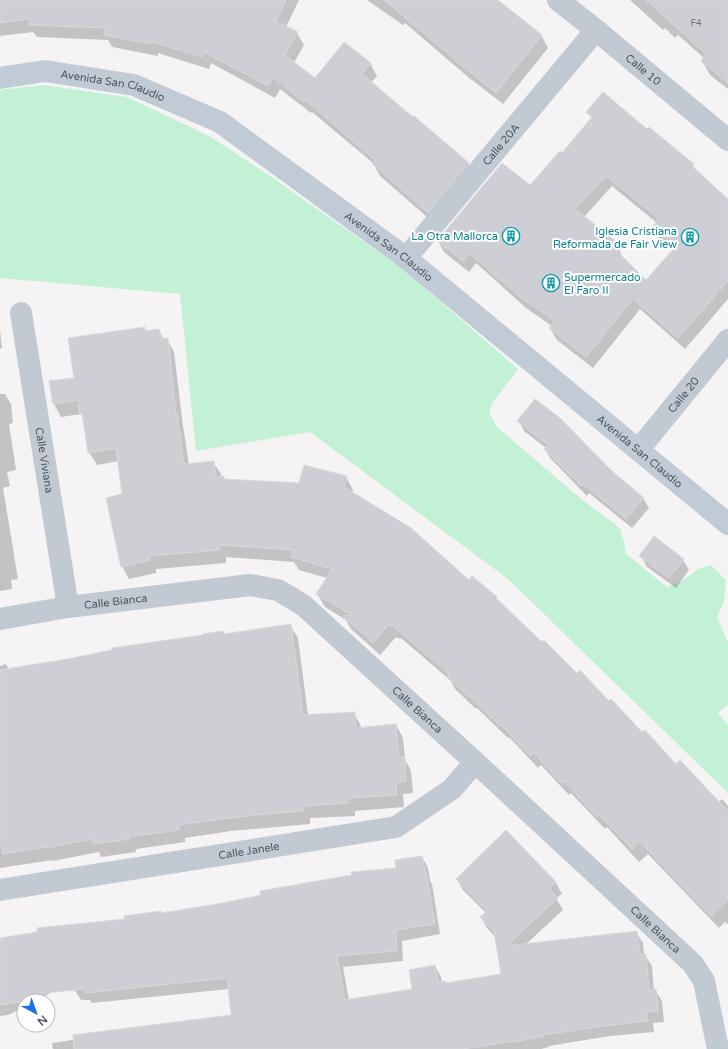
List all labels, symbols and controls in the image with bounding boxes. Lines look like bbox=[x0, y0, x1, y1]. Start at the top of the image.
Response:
house number: F4 bbox=[690, 18, 702, 29]
street label: Calle 10 bbox=[623, 51, 664, 88]
street label: Avenida San Claudio bbox=[60, 67, 167, 104]
street label: Calle 20A bbox=[480, 121, 522, 168]
street label: Avenida San Claudio bbox=[342, 209, 436, 284]
place label: Iglesia Cristiana Reformada de Fair View bbox=[553, 225, 677, 251]
building icon: La Otra Mallorca bbox=[501, 226, 521, 246]
building icon: Iglesia Cristiana Reformada de Fair View bbox=[680, 227, 700, 247]
place label: La Otra Mallorca bbox=[411, 230, 498, 243]
place label: Supermercado El Faro II bbox=[564, 271, 641, 297]
building icon: Supermercado El Faro II bbox=[541, 273, 561, 293]
street label: Calle 20 bbox=[665, 374, 702, 415]
street label: Avenida San Claudio bbox=[594, 412, 686, 491]
street label: Calle Viviana bbox=[33, 426, 56, 494]
street label: Calle Bianca bbox=[83, 591, 148, 612]
street label: Calle Bianca bbox=[390, 683, 445, 736]
street label: Calle Janele bbox=[217, 839, 280, 862]
street label: Calle Bianca bbox=[628, 903, 683, 956]
north arrow bbox=[16, 993, 56, 1033]
text: N bbox=[35, 1012, 50, 1028]

